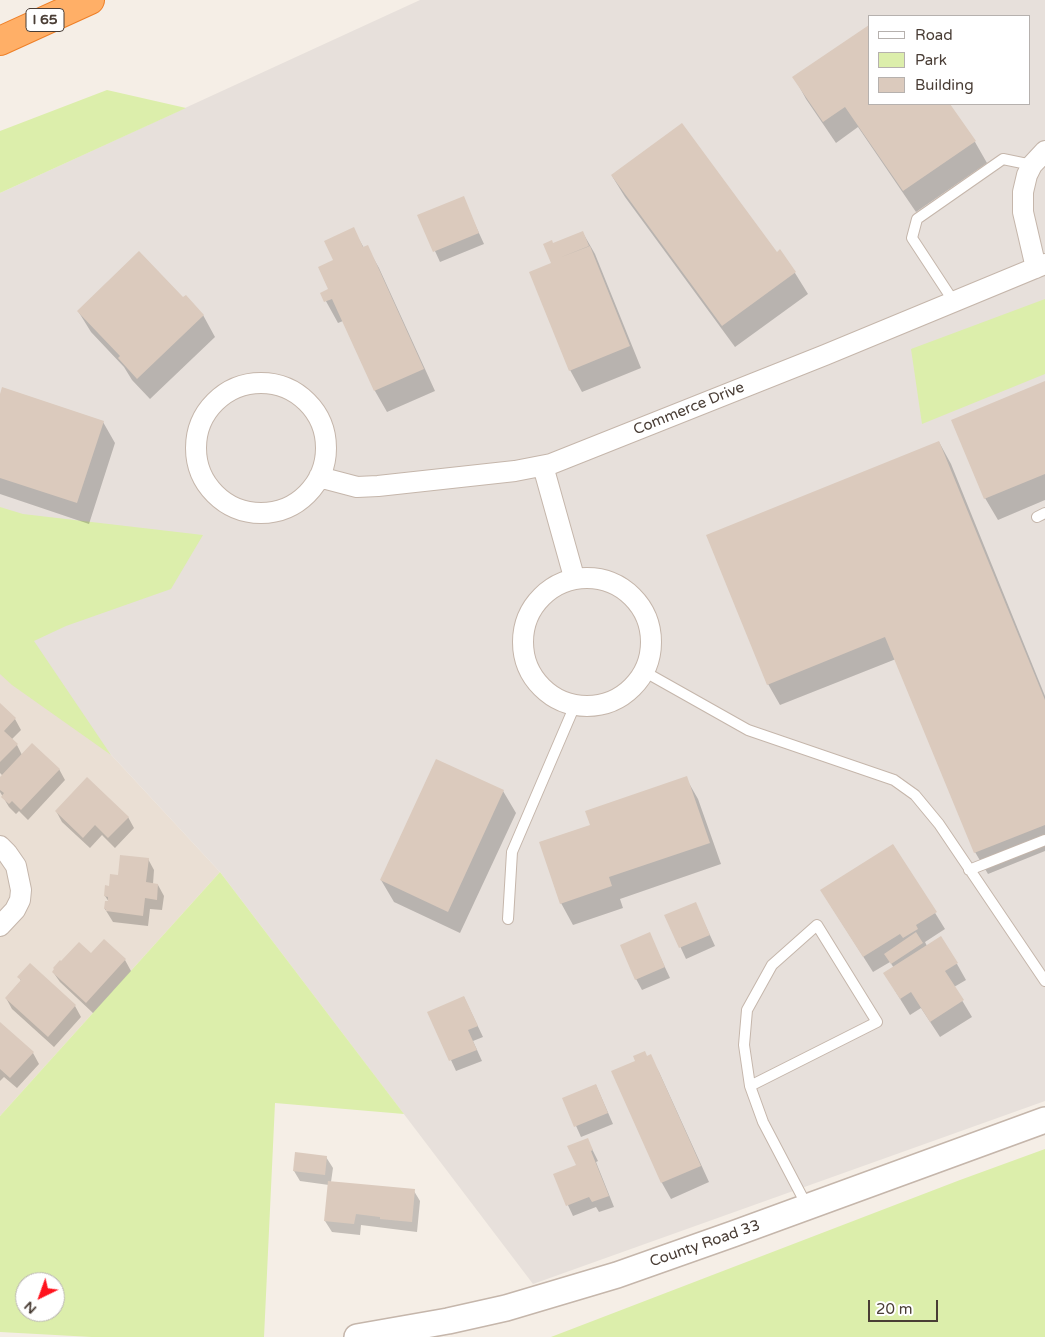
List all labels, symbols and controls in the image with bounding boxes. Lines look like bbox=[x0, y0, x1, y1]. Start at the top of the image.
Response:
road number: I 65 bbox=[26, 8, 64, 32]
legend bbox=[868, 15, 1030, 105]
text: Road bbox=[915, 26, 953, 44]
text: Park bbox=[915, 51, 947, 69]
text: Building bbox=[915, 76, 974, 94]
street label: Commerce Drive bbox=[631, 379, 747, 439]
street label: County Road 33 bbox=[647, 1217, 763, 1271]
north arrow bbox=[15, 1272, 65, 1322]
scale bar bbox=[870, 1290, 940, 1322]
text: N bbox=[20, 1298, 40, 1318]
text: 20 m bbox=[876, 1300, 913, 1318]

